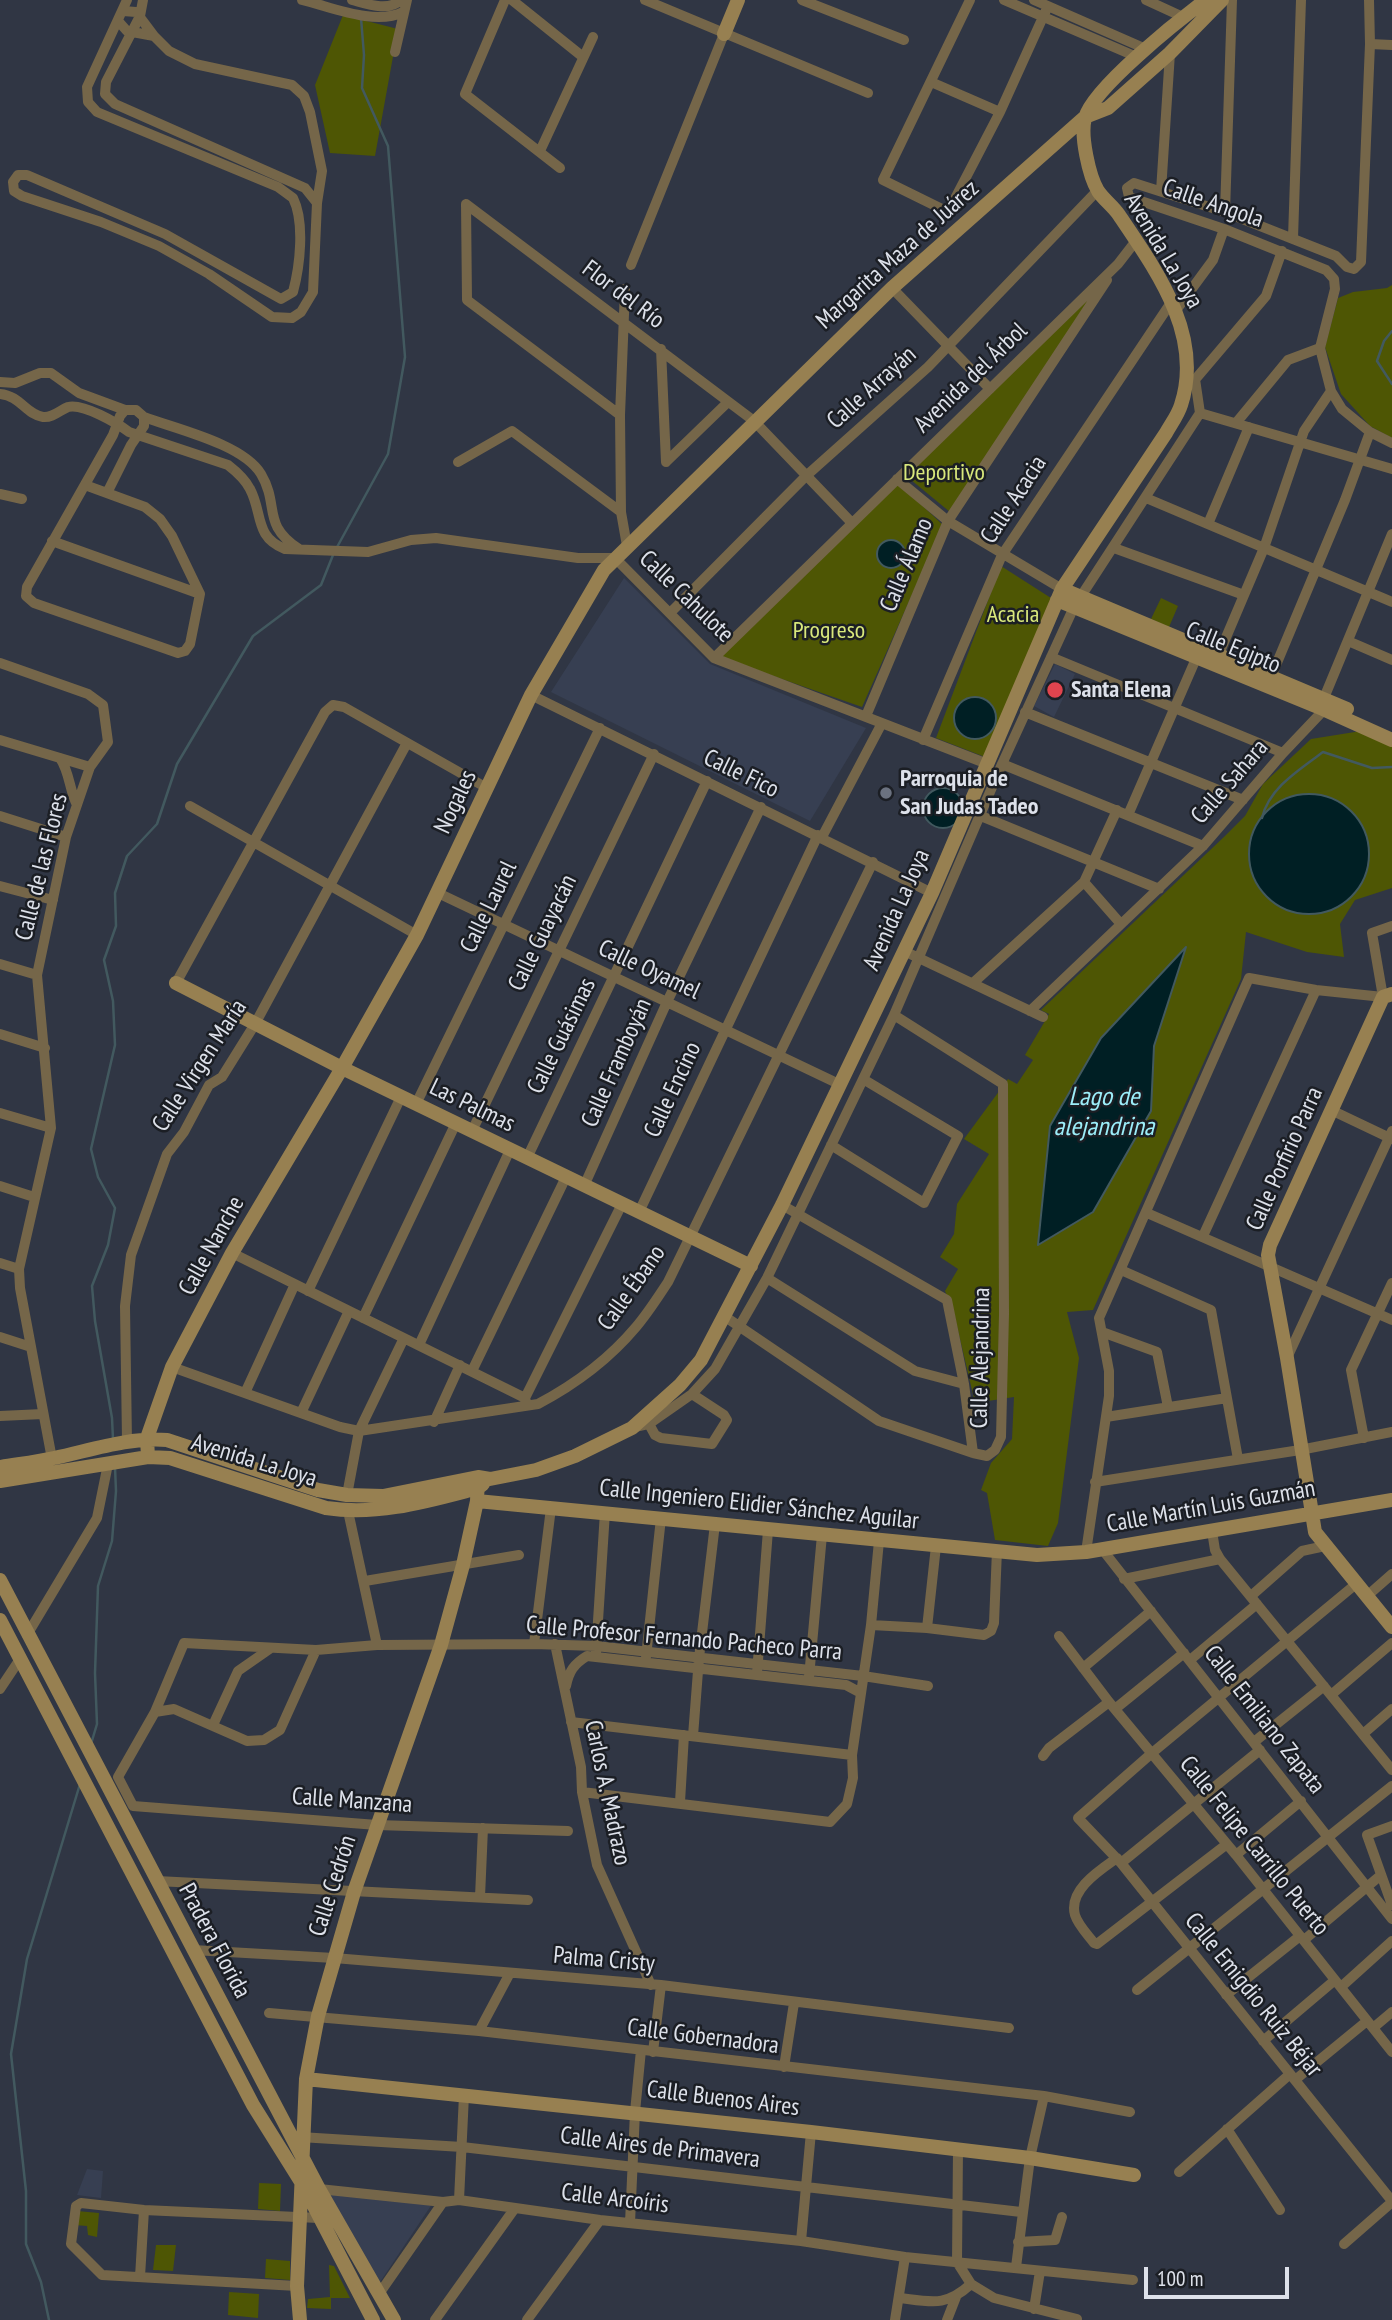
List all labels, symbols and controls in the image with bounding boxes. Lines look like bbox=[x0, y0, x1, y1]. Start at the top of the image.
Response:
street label: Calle Angola bbox=[1159, 173, 1267, 235]
street label: Margarita Maza de Juárez bbox=[811, 174, 985, 336]
street label: Avenida La Joya bbox=[1117, 188, 1209, 314]
street label: Flor del Río bbox=[576, 255, 670, 335]
street label: Avenida del Árbol bbox=[909, 317, 1033, 439]
street label: Calle Arrayán bbox=[822, 341, 922, 435]
street label: Calle Acacia bbox=[975, 451, 1053, 549]
park label: Deportivo bbox=[903, 459, 985, 487]
street label: Calle Álamo bbox=[874, 514, 940, 616]
street label: Calle Cahulote bbox=[633, 545, 739, 649]
park label: Acacia bbox=[987, 601, 1039, 629]
street label: Calle Egipto bbox=[1181, 616, 1285, 680]
park label: Progreso bbox=[793, 617, 865, 645]
place label: Santa Elena bbox=[1071, 676, 1171, 704]
marker: Santa Elena bbox=[1045, 680, 1065, 700]
street label: Calle Sahara bbox=[1185, 734, 1275, 830]
street label: Calle Fico bbox=[699, 744, 783, 804]
place label: Parroquia de San Judas Tadeo bbox=[900, 765, 1039, 821]
street label: Nogales bbox=[429, 766, 483, 838]
marker: Parroquia de San Judas Tadeo bbox=[878, 785, 894, 801]
street label: Calle de las Flores bbox=[10, 790, 74, 944]
street label: Avenida La Joya bbox=[858, 845, 936, 975]
street label: Calle Laurel bbox=[455, 857, 523, 957]
street label: Calle Guayacán bbox=[503, 870, 583, 996]
street label: Calle Oyamel bbox=[593, 934, 705, 1006]
street label: Calle Guásimas bbox=[522, 974, 602, 1098]
street label: Calle Framboyán bbox=[576, 994, 658, 1132]
street label: Calle Virgen María bbox=[147, 995, 253, 1137]
street label: Calle Encino bbox=[638, 1038, 708, 1142]
street label: Las Palmas bbox=[425, 1073, 519, 1139]
water label: Lago de alejandrina bbox=[1054, 1082, 1154, 1144]
street label: Calle Porfirio Parra bbox=[1241, 1083, 1329, 1235]
street label: Calle Nanche bbox=[173, 1192, 251, 1300]
street label: Calle Ébano bbox=[592, 1240, 672, 1336]
street label: Calle Alejandrina bbox=[965, 1287, 997, 1429]
street label: Avenida La Joya bbox=[188, 1428, 320, 1494]
street label: Calle Ingeniero Elidier Sánchez Aguilar bbox=[598, 1474, 920, 1536]
street label: Calle Martín Luis Guzmán bbox=[1105, 1474, 1317, 1540]
street label: Calle Profesor Fernando Pacheco Parra bbox=[525, 1611, 843, 1667]
street label: Calle Emiliano Zapata bbox=[1197, 1640, 1331, 1800]
street label: Carlos A. Madrazo bbox=[578, 1718, 636, 1868]
street label: Calle Felipe Carrillo Puerto bbox=[1173, 1751, 1335, 1941]
street label: Calle Manzana bbox=[291, 1782, 413, 1820]
street label: Calle Cedrón bbox=[303, 1832, 363, 1940]
street label: Pradera Florida bbox=[172, 1879, 256, 2003]
street label: Calle Emigdio Ruiz Béjar bbox=[1178, 1907, 1328, 2083]
street label: Palma Cristy bbox=[552, 1941, 656, 1979]
street label: Calle Gobernadora bbox=[626, 2013, 780, 2061]
street label: Calle Buenos Aires bbox=[645, 2075, 801, 2123]
street label: Calle Aires de Primavera bbox=[559, 2121, 761, 2175]
street label: Calle Arcoíris bbox=[560, 2178, 670, 2220]
scale bar bbox=[1147, 2254, 1292, 2298]
text: 100 m bbox=[1157, 2265, 1203, 2292]

